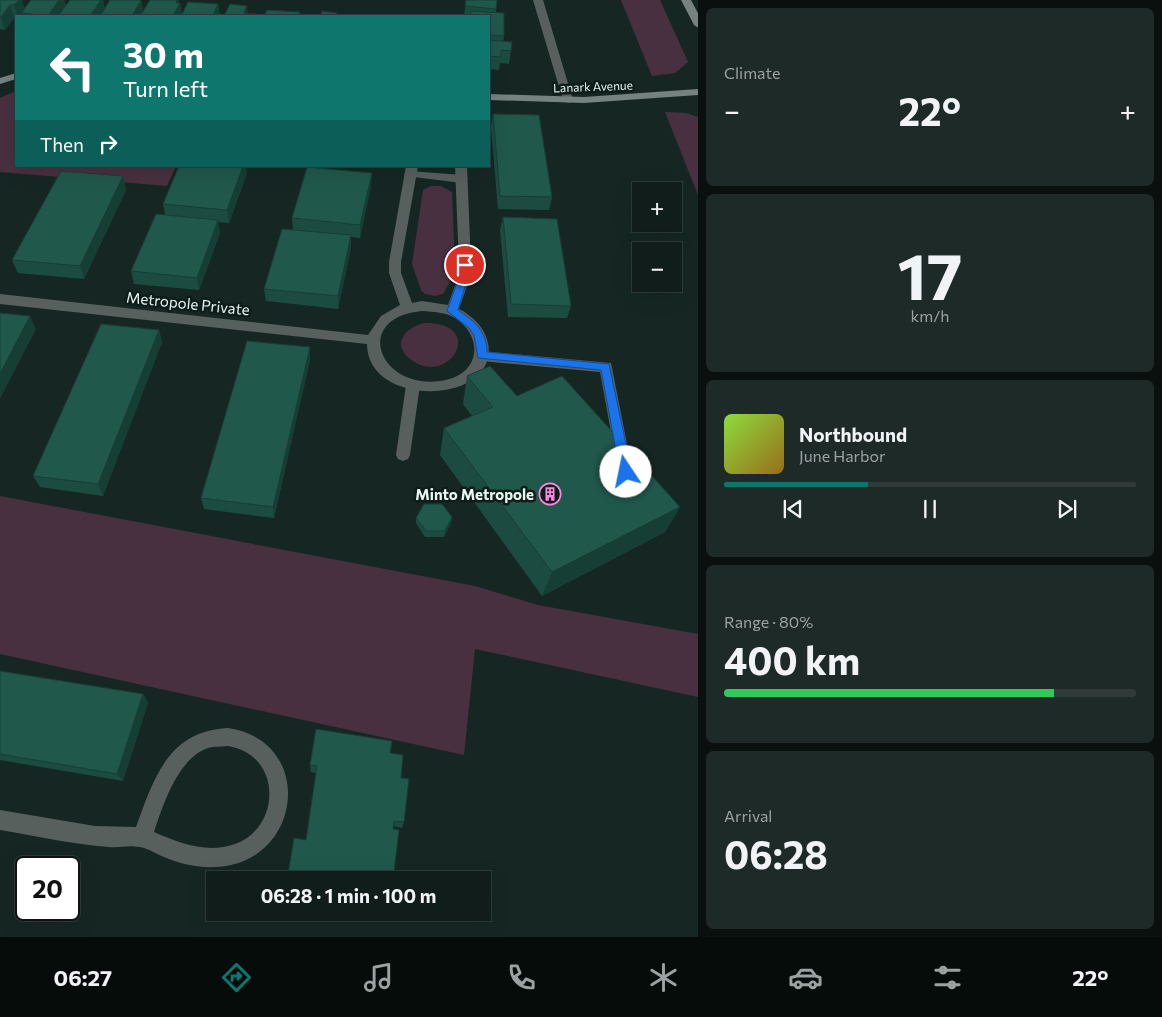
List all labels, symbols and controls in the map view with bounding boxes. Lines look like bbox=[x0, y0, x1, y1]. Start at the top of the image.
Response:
text: 30 m bbox=[123, 32, 204, 75]
icon: left bbox=[40, 35, 105, 100]
text: Climate bbox=[724, 63, 780, 82]
text: Turn left bbox=[123, 75, 208, 102]
street label: Lanark Avenue bbox=[553, 78, 633, 94]
text: 22° bbox=[898, 87, 961, 134]
text: − bbox=[724, 93, 740, 127]
text: + bbox=[1120, 93, 1136, 127]
icon: right bbox=[94, 130, 122, 158]
text: Then bbox=[40, 133, 84, 156]
map controls bbox=[632, 182, 682, 292]
button: + bbox=[632, 182, 682, 232]
text: 17 bbox=[897, 234, 963, 313]
button: − bbox=[632, 242, 682, 292]
pin bbox=[444, 244, 486, 286]
icon: arrive bbox=[451, 251, 479, 279]
street label: Metropole Private bbox=[125, 288, 251, 318]
text: km/h bbox=[911, 306, 949, 325]
text: Northbound bbox=[799, 423, 907, 446]
position arrow bbox=[599, 445, 651, 497]
text: June Harbor bbox=[799, 446, 885, 465]
building icon: Minto Metropole bbox=[538, 482, 562, 506]
place label: Minto Metropole bbox=[415, 485, 534, 503]
icon: previous bbox=[779, 495, 807, 523]
icon: pause bbox=[916, 495, 944, 523]
icon: next bbox=[1053, 495, 1081, 523]
text: Range · 80% bbox=[724, 612, 813, 631]
text: 400 km bbox=[724, 636, 860, 683]
text: Arrival bbox=[724, 806, 772, 825]
text: 06:28 bbox=[724, 830, 828, 877]
speed limit sign: 20 bbox=[15, 856, 80, 921]
text: 06:28 · 1 min · 100 m bbox=[261, 884, 436, 907]
icon: directions bbox=[219, 960, 254, 995]
icon: music bbox=[361, 960, 396, 995]
icon: phone bbox=[504, 960, 539, 995]
icon: climate bbox=[646, 960, 681, 995]
icon: car bbox=[788, 960, 823, 995]
icon: filters bbox=[930, 960, 965, 995]
text: 06:27 bbox=[54, 964, 112, 991]
text: 22° bbox=[1072, 964, 1108, 991]

